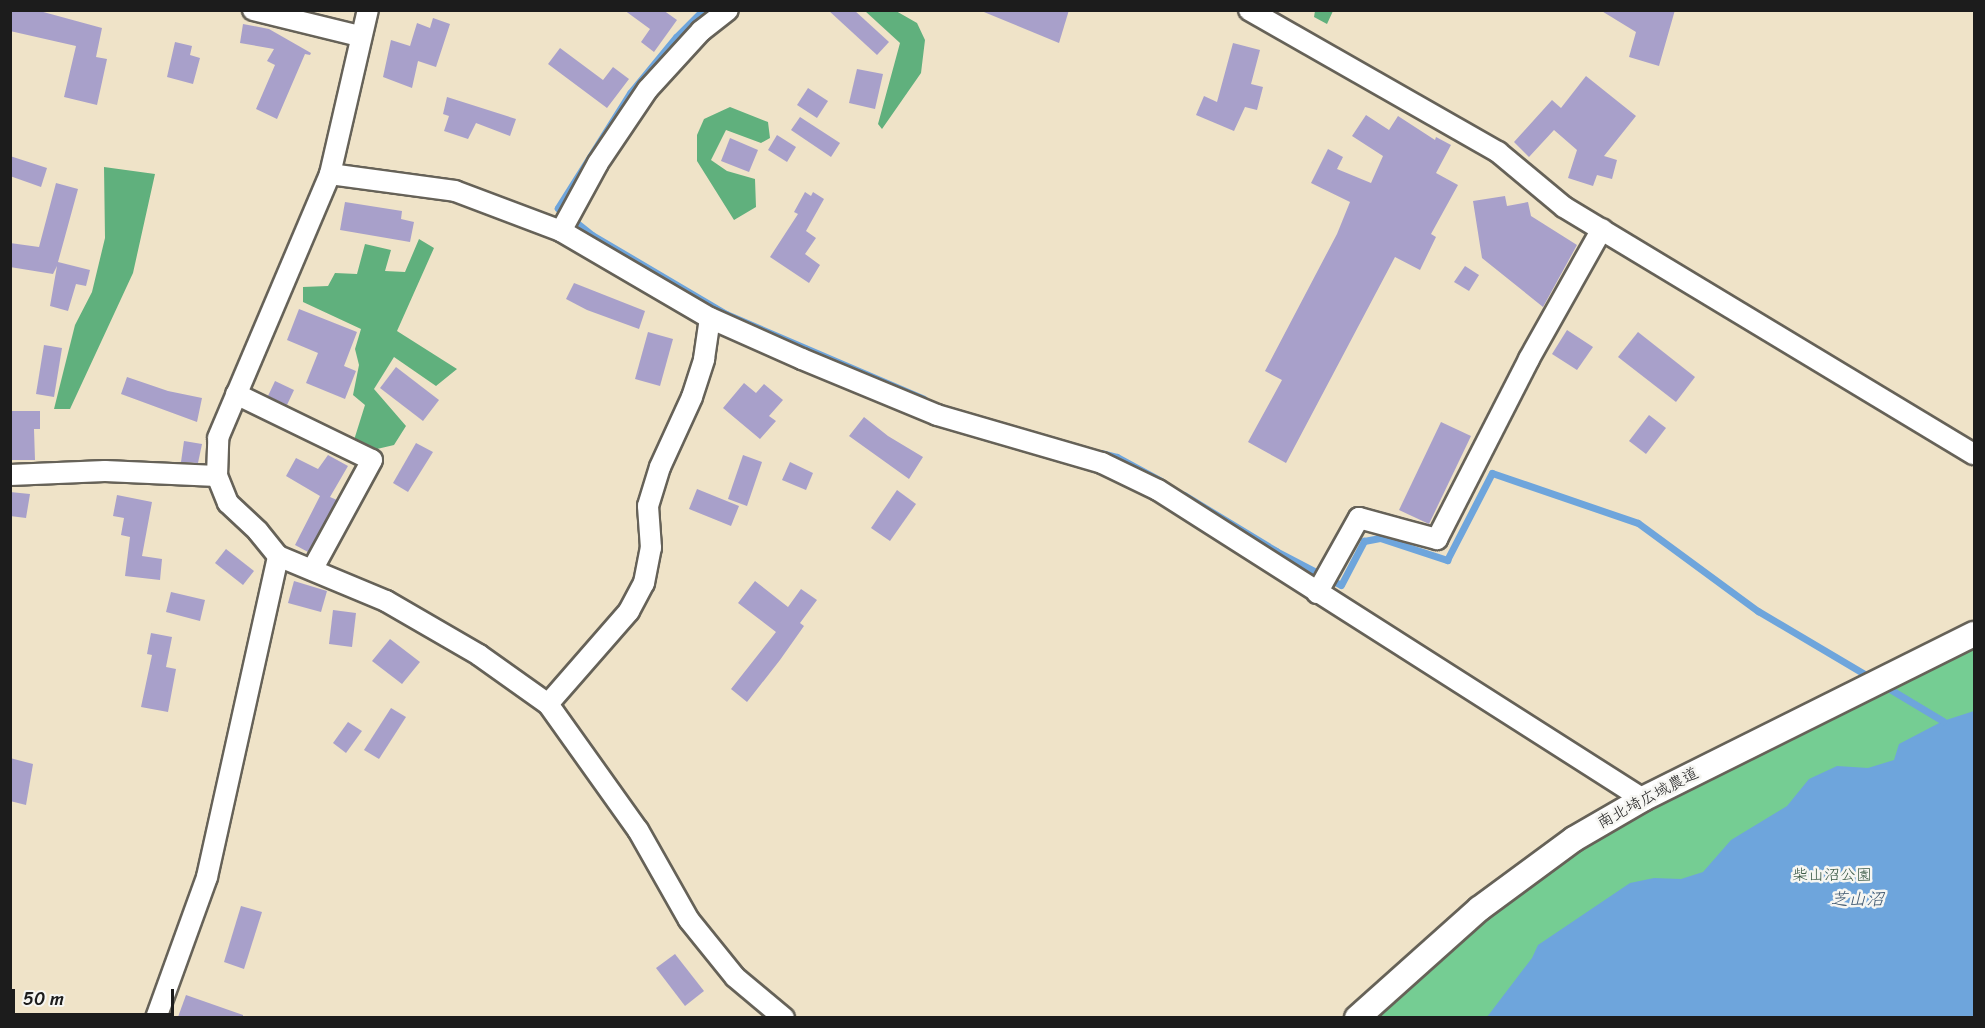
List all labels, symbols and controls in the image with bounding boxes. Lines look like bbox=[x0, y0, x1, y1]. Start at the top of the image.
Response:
street label: 南北埼広域農道 bbox=[1594, 763, 1702, 833]
park label: 柴山沼公園 bbox=[1792, 865, 1872, 885]
water label: 芝山沼 bbox=[1830, 888, 1884, 910]
scale bar bbox=[15, 977, 177, 1015]
text: 50 m bbox=[23, 983, 64, 1015]

